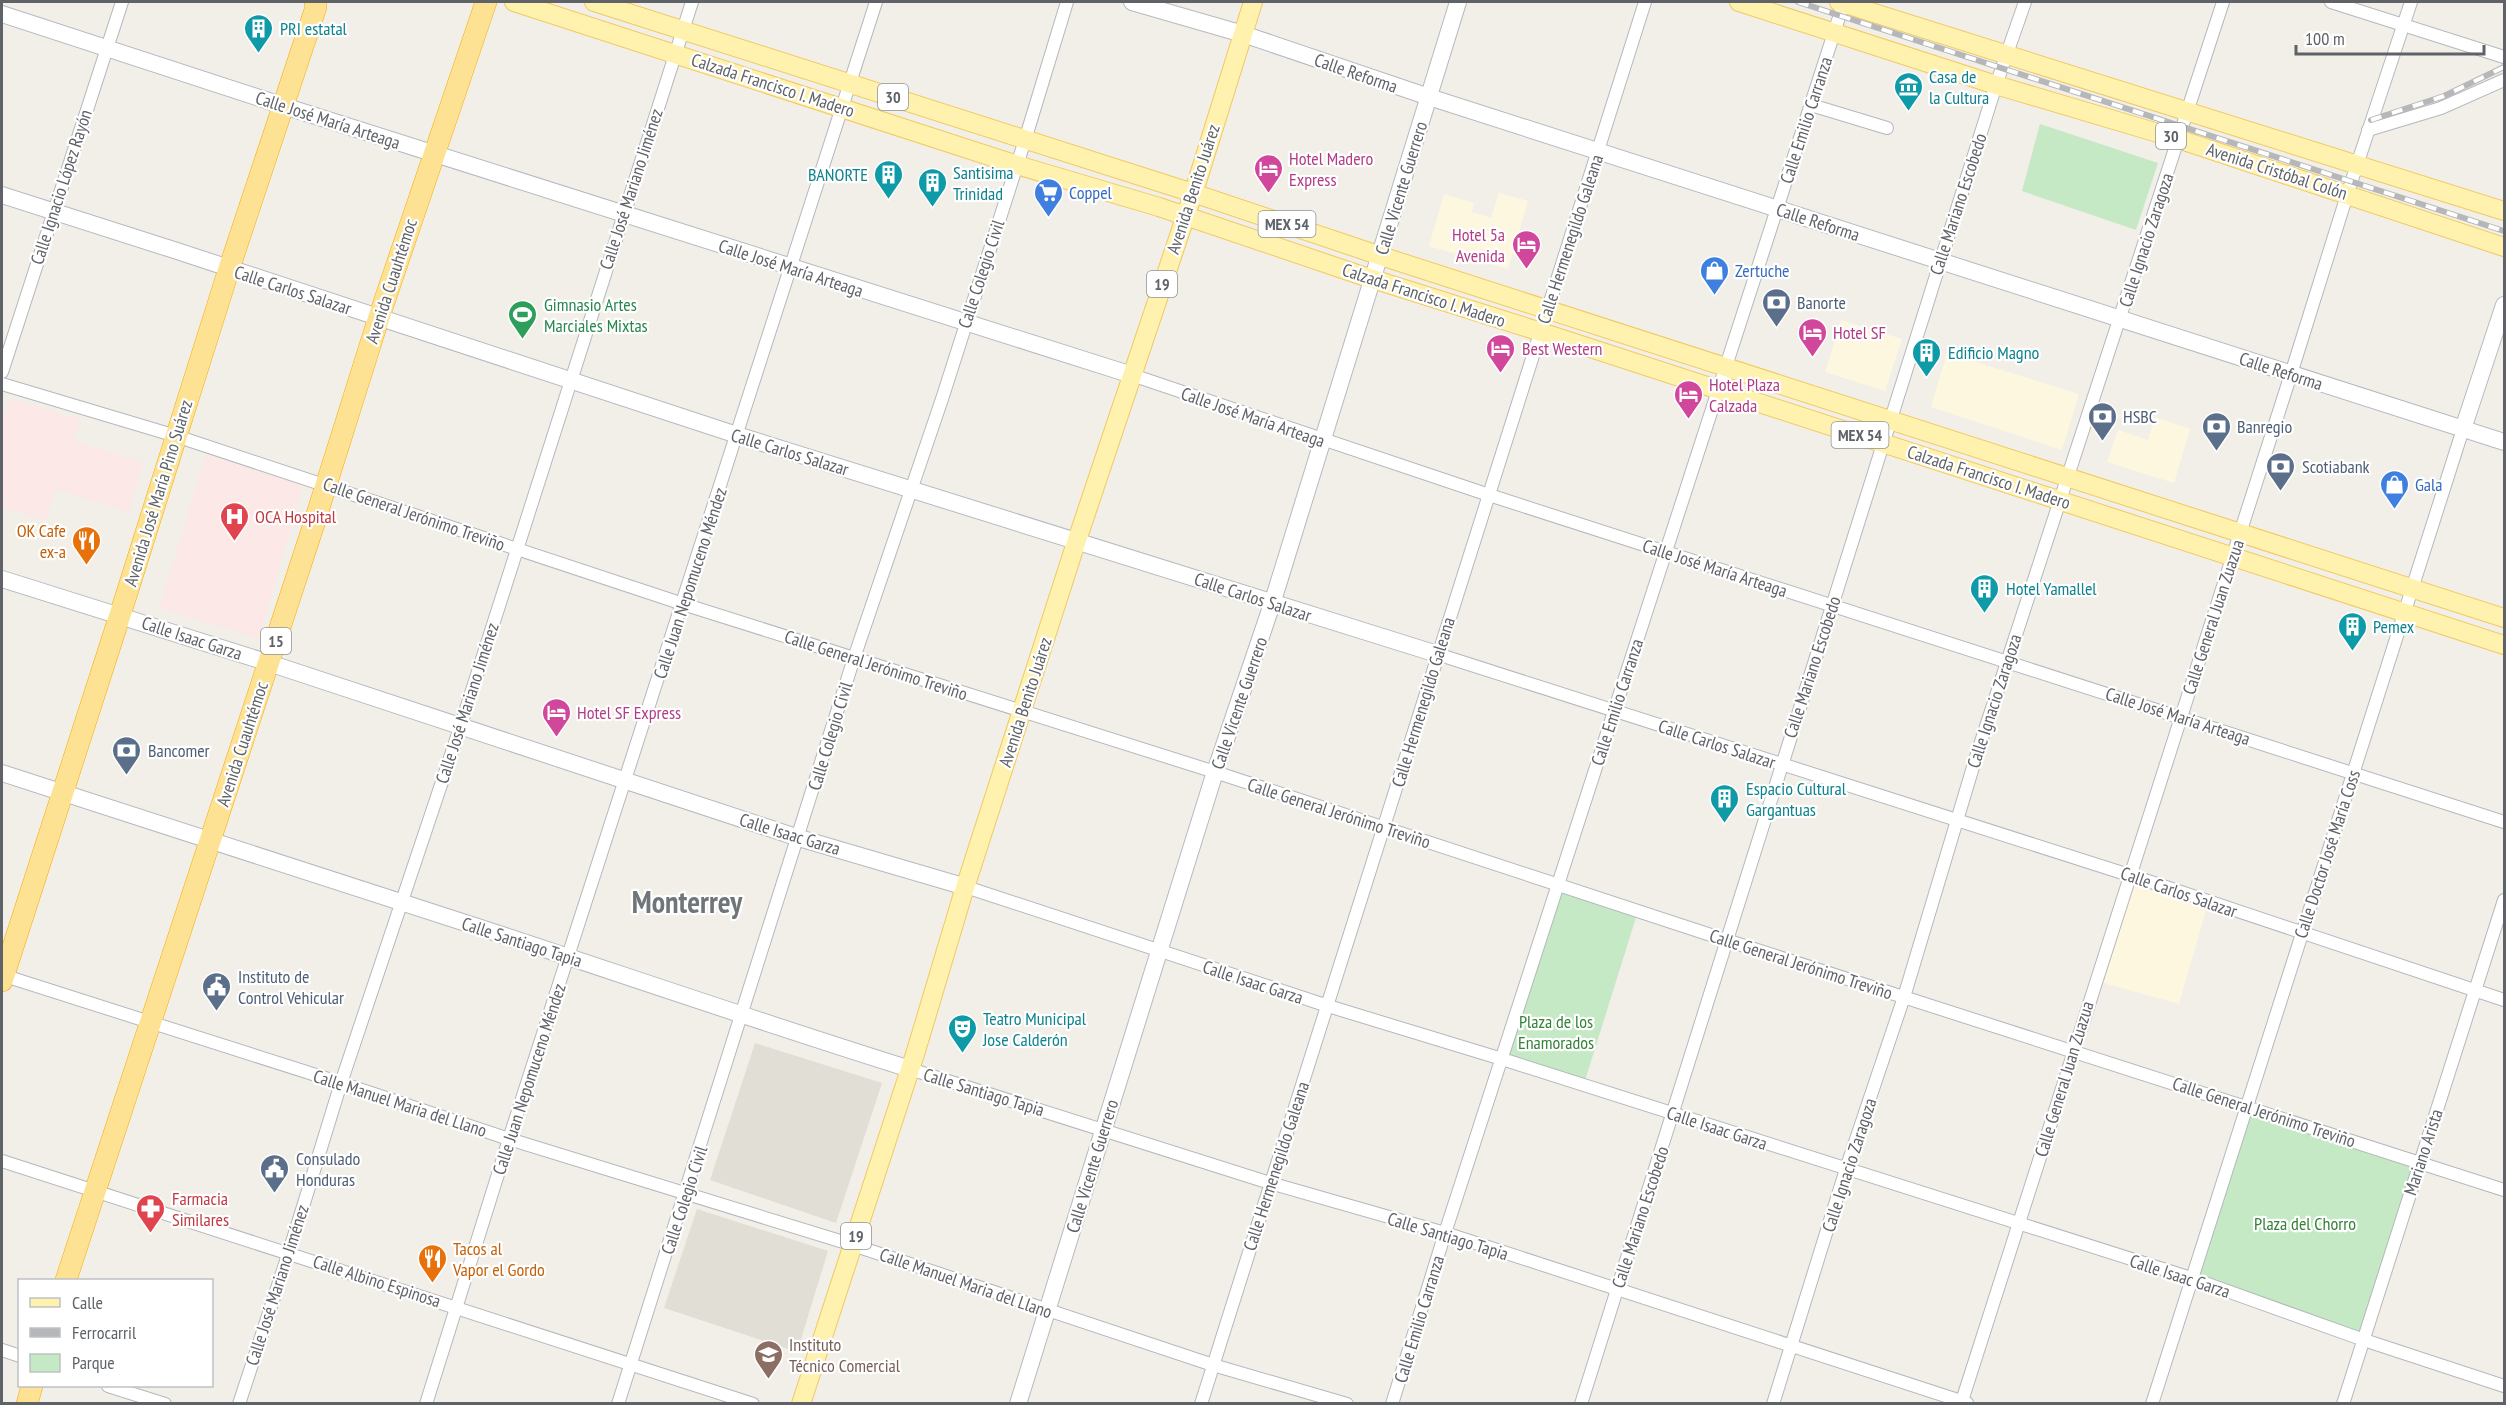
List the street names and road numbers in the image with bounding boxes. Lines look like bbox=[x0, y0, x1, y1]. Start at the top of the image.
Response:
street label: Calzada Francisco I. Madero bbox=[689, 48, 858, 122]
street label: Calle Reforma bbox=[1311, 48, 1401, 98]
street label: Calle Emilio Carranza bbox=[1775, 54, 1837, 186]
road number: 30 bbox=[878, 84, 908, 110]
street label: Calle José María Arteaga bbox=[253, 86, 403, 154]
street label: Calle José Mariano Jiménez bbox=[594, 106, 668, 272]
street label: Calle Ignacio López Rayón bbox=[25, 107, 97, 267]
street label: Calle Vicente Guerrero bbox=[1370, 118, 1432, 257]
street label: Avenida Benito Juárez bbox=[1161, 121, 1225, 257]
road number: 30 bbox=[2156, 123, 2186, 149]
street label: Calle Mariano Escobedo bbox=[1924, 130, 1992, 278]
street label: Avenida Cristóbal Colón bbox=[2204, 137, 2350, 205]
street label: Calle Hermenegildo Galeana bbox=[1532, 152, 1608, 326]
street label: Calle Ignacio Zaragoza bbox=[2114, 170, 2178, 310]
street label: Calle Reforma bbox=[1773, 198, 1863, 246]
road number: MEX 54 bbox=[1258, 211, 1316, 237]
street label: Avenida Cuauhtémoc bbox=[360, 215, 422, 346]
street label: Calle Colegio Civil bbox=[953, 216, 1010, 331]
street label: Calle José María Arteaga bbox=[716, 234, 866, 302]
street label: Calzada Francisco I. Madero bbox=[1340, 258, 1509, 332]
street label: Calle Carlos Salazar bbox=[232, 260, 355, 320]
road number: 19 bbox=[1147, 271, 1177, 297]
street label: Calle Reforma bbox=[2236, 347, 2326, 395]
street label: Calle José María Arteaga bbox=[1178, 382, 1328, 452]
street label: Avenida José María Pino Suárez bbox=[119, 397, 197, 589]
road number: MEX 54 bbox=[1832, 422, 1888, 448]
street label: Calle Carlos Salazar bbox=[728, 423, 852, 481]
street label: Calzada Francisco I. Madero bbox=[1905, 440, 2074, 514]
street label: Calle General Jerónimo Treviño bbox=[320, 472, 508, 556]
street label: Calle Juan Nepomuceno Méndez bbox=[648, 485, 732, 681]
street label: Calle José María Arteaga bbox=[1640, 534, 1790, 602]
street label: Calle General Juan Zuazua bbox=[2177, 537, 2249, 697]
street label: Calle Carlos Salazar bbox=[1192, 567, 1315, 627]
street label: Calle Mariano Escobedo bbox=[1778, 593, 1846, 741]
street label: Calle Isaac Garza bbox=[139, 611, 245, 665]
street label: Calle Hermenegildo Galeana bbox=[1386, 614, 1460, 790]
street label: Calle José Mariano Jiménez bbox=[430, 620, 504, 786]
street label: Calle General Jerónimo Treviño bbox=[782, 625, 971, 706]
road number: 15 bbox=[261, 628, 291, 654]
street label: Calle Ignacio Zaragoza bbox=[1962, 631, 2026, 771]
street label: Avenida Benito Juárez bbox=[993, 634, 1057, 770]
street label: Calle Vicente Guerrero bbox=[1206, 634, 1272, 772]
street label: Calle Emilio Carranza bbox=[1586, 636, 1648, 768]
street label: Avenida Cuauhtémoc bbox=[211, 678, 273, 809]
street label: Calle Colegio Civil bbox=[803, 678, 858, 793]
street label: Calle José María Arteaga bbox=[2103, 682, 2253, 750]
street label: Calle Carlos Salazar bbox=[1656, 714, 1779, 774]
street label: Calle Doctor José María Coss bbox=[2289, 767, 2365, 941]
street label: Calle General Jerónimo Treviño bbox=[1245, 773, 1434, 854]
street label: Calle Isaac Garza bbox=[737, 808, 843, 860]
street label: Calle Carlos Salazar bbox=[2118, 861, 2240, 923]
street label: Calle Santiago Tapia bbox=[459, 912, 585, 972]
street label: Calle General Jerónimo Treviño bbox=[1707, 924, 1896, 1005]
street label: Calle Isaac Garza bbox=[1200, 955, 1306, 1009]
street label: Calle Juan Nepomuceno Méndez bbox=[487, 981, 571, 1177]
street label: Calle General Juan Zuazua bbox=[2029, 998, 2099, 1160]
street label: Calle Santiago Tapia bbox=[921, 1063, 1047, 1121]
street label: Calle Manuel Maria del Llano bbox=[310, 1064, 490, 1142]
street label: Calle General Jerónimo Treviño bbox=[2170, 1072, 2359, 1153]
street label: Calle Hermenegildo Galeana bbox=[1238, 1079, 1314, 1253]
street label: Calle Ignacio Zaragoza bbox=[1817, 1095, 1881, 1235]
street label: Calle Vicente Guerrero bbox=[1061, 1096, 1123, 1235]
street label: Calle Isaac Garza bbox=[1664, 1101, 1770, 1155]
street label: Mariano Arista bbox=[2398, 1106, 2448, 1198]
street label: Calle Colegio Civil bbox=[656, 1142, 713, 1257]
street label: Calle Mariano Escobedo bbox=[1606, 1143, 1674, 1291]
street label: Calle José Mariano Jiménez bbox=[240, 1202, 314, 1368]
street label: Calle Santiago Tapia bbox=[1385, 1207, 1511, 1265]
road number: 19 bbox=[841, 1223, 871, 1249]
street label: Calle Manuel Maria del Llano bbox=[877, 1243, 1056, 1323]
street label: Calle Isaac Garza bbox=[2127, 1249, 2233, 1303]
street label: Calle Albino Espinosa bbox=[310, 1250, 444, 1312]
street label: Calle Emilio Carranza bbox=[1389, 1253, 1449, 1385]

